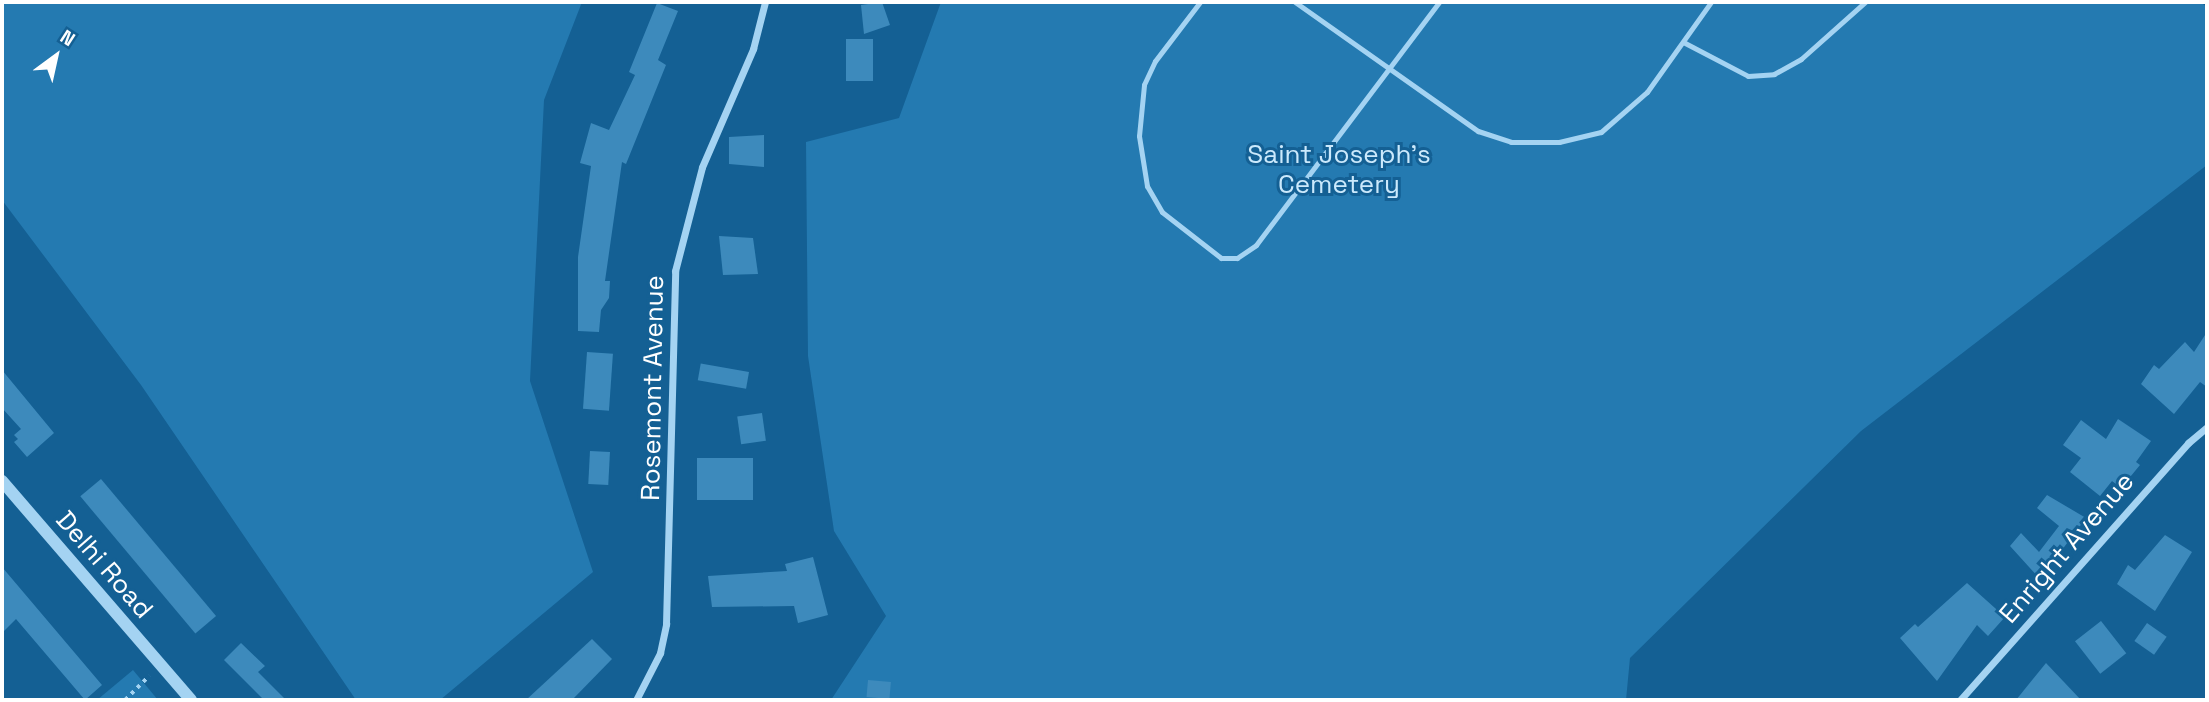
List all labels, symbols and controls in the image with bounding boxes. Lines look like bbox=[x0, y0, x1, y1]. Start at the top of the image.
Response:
north arrow bbox=[21, 21, 91, 91]
text: N bbox=[56, 24, 80, 52]
park label: Saint Joseph’s Cemetery bbox=[1247, 139, 1431, 200]
street label: Rosemont Avenue bbox=[635, 275, 671, 501]
street label: Enright Avenue bbox=[1993, 466, 2141, 630]
street label: Delhi Road bbox=[49, 505, 159, 625]

